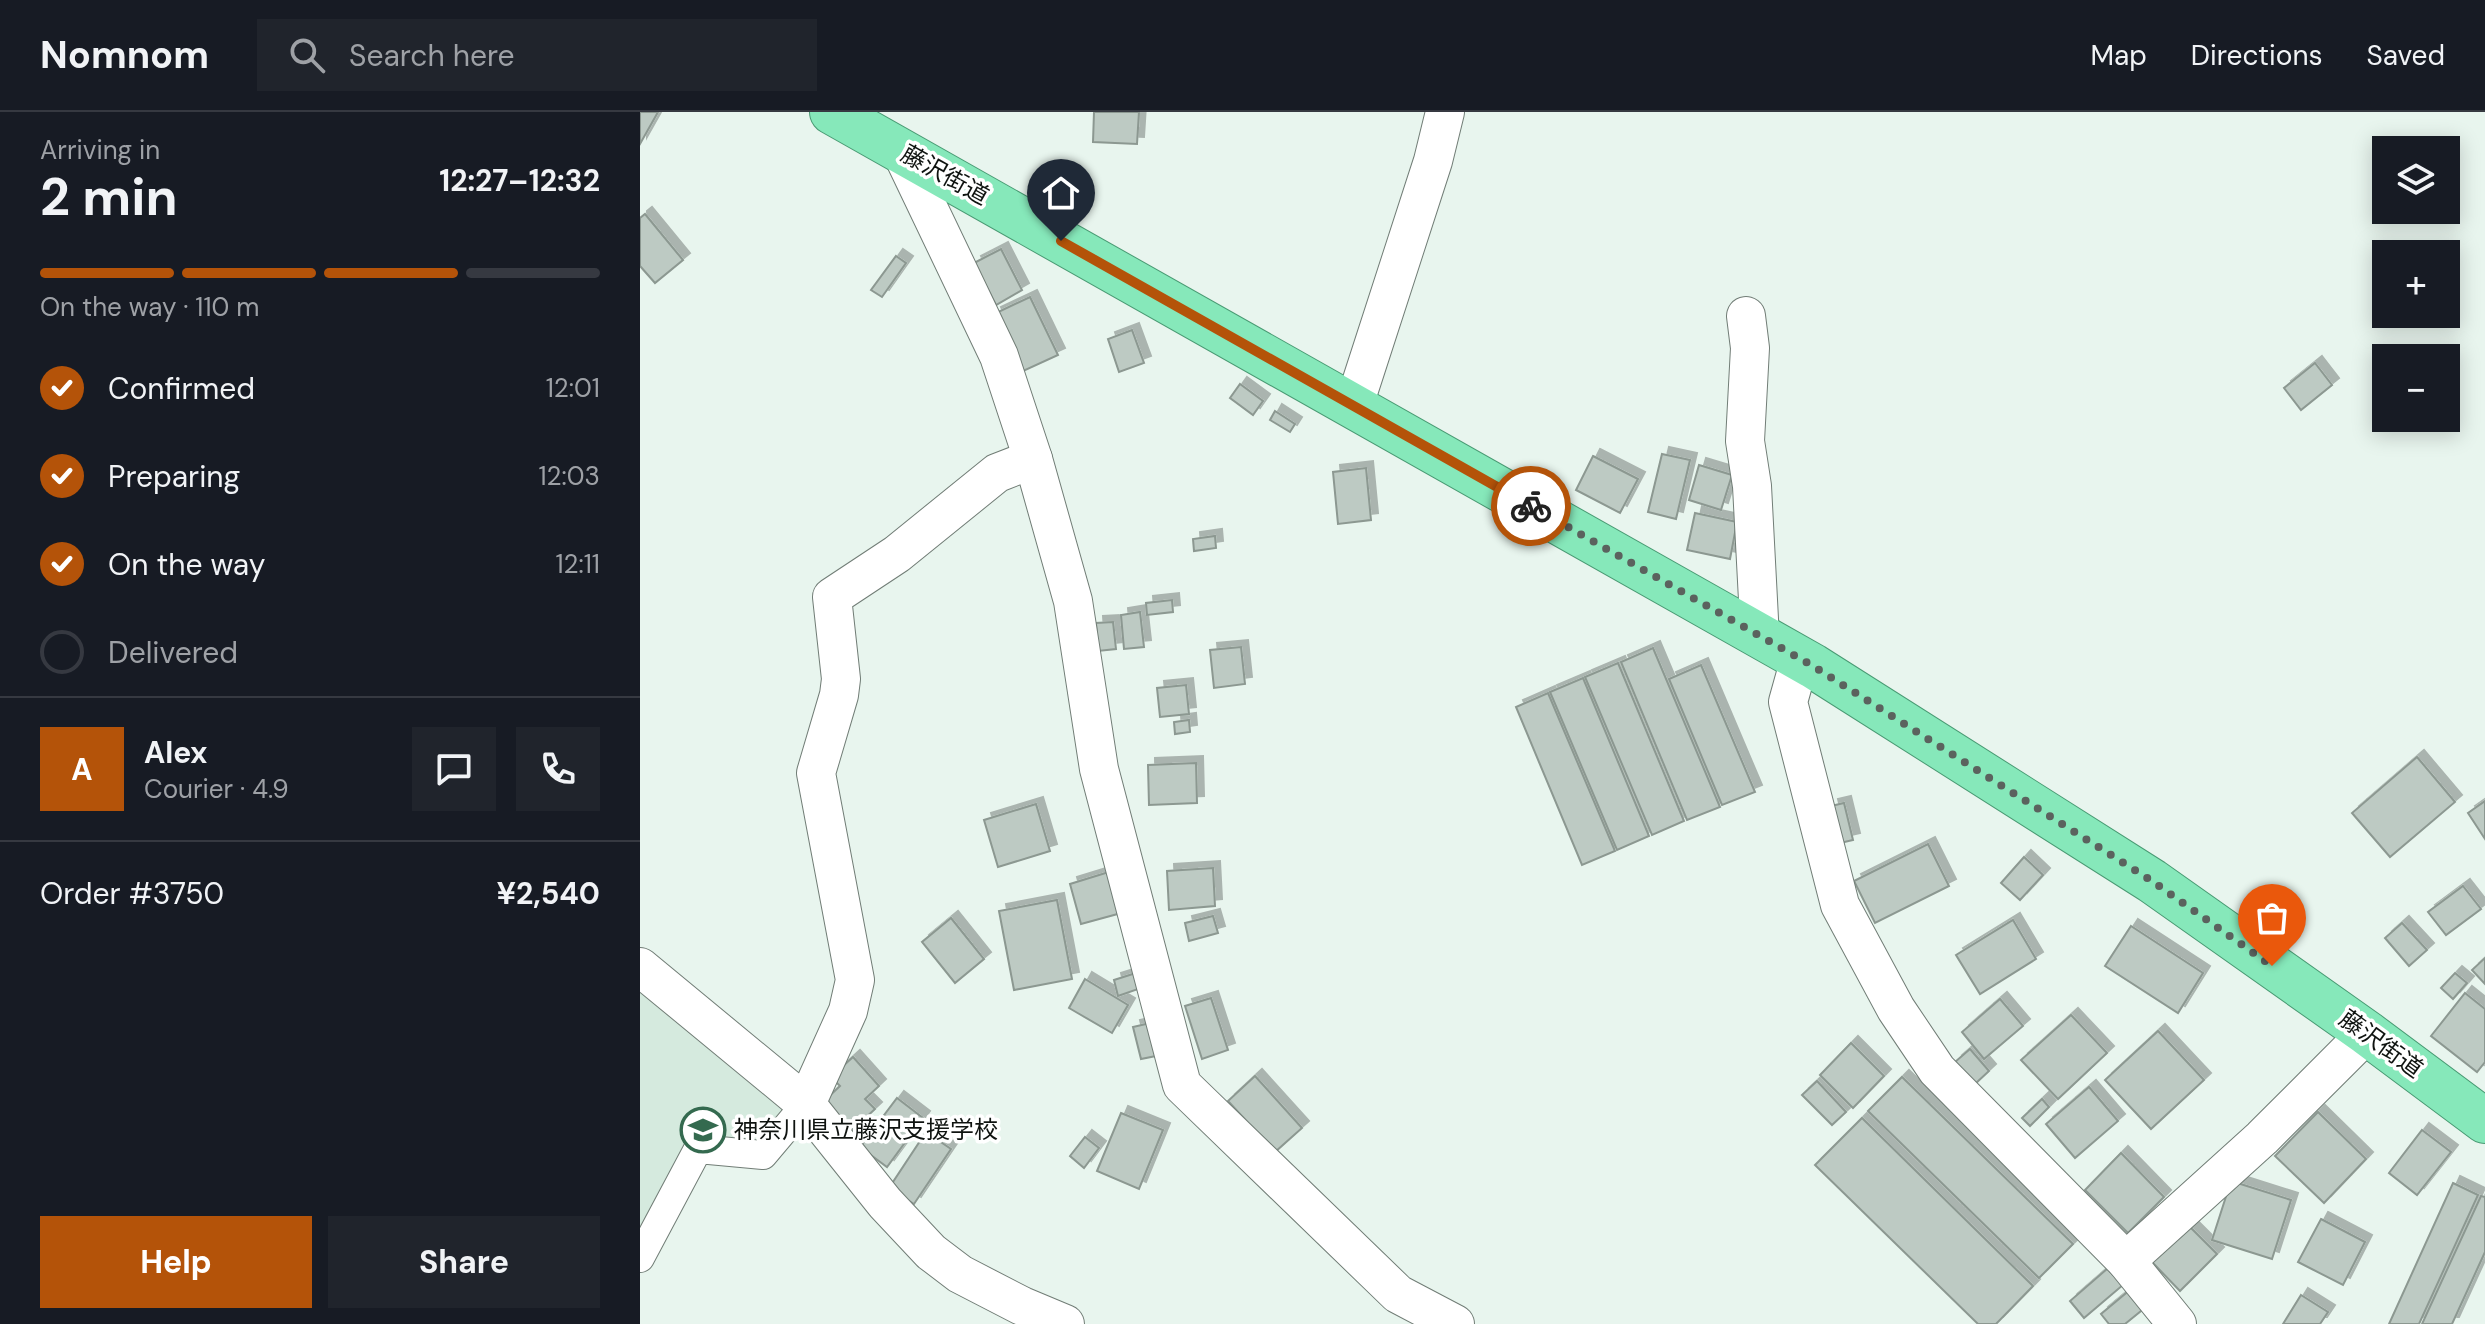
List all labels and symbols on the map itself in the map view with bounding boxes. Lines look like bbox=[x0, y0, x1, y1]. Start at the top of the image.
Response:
street label: 藤沢街道 bbox=[896, 138, 995, 211]
pin bbox=[1027, 159, 1095, 241]
courier bbox=[1491, 466, 1571, 546]
pin bbox=[2238, 884, 2306, 966]
street label: 藤沢街道 bbox=[2333, 1003, 2429, 1084]
school or university icon: 神奈川県立藤沢支援学校 bbox=[679, 1106, 727, 1154]
place label: 神奈川県立藤沢支援学校 bbox=[734, 1114, 998, 1145]

